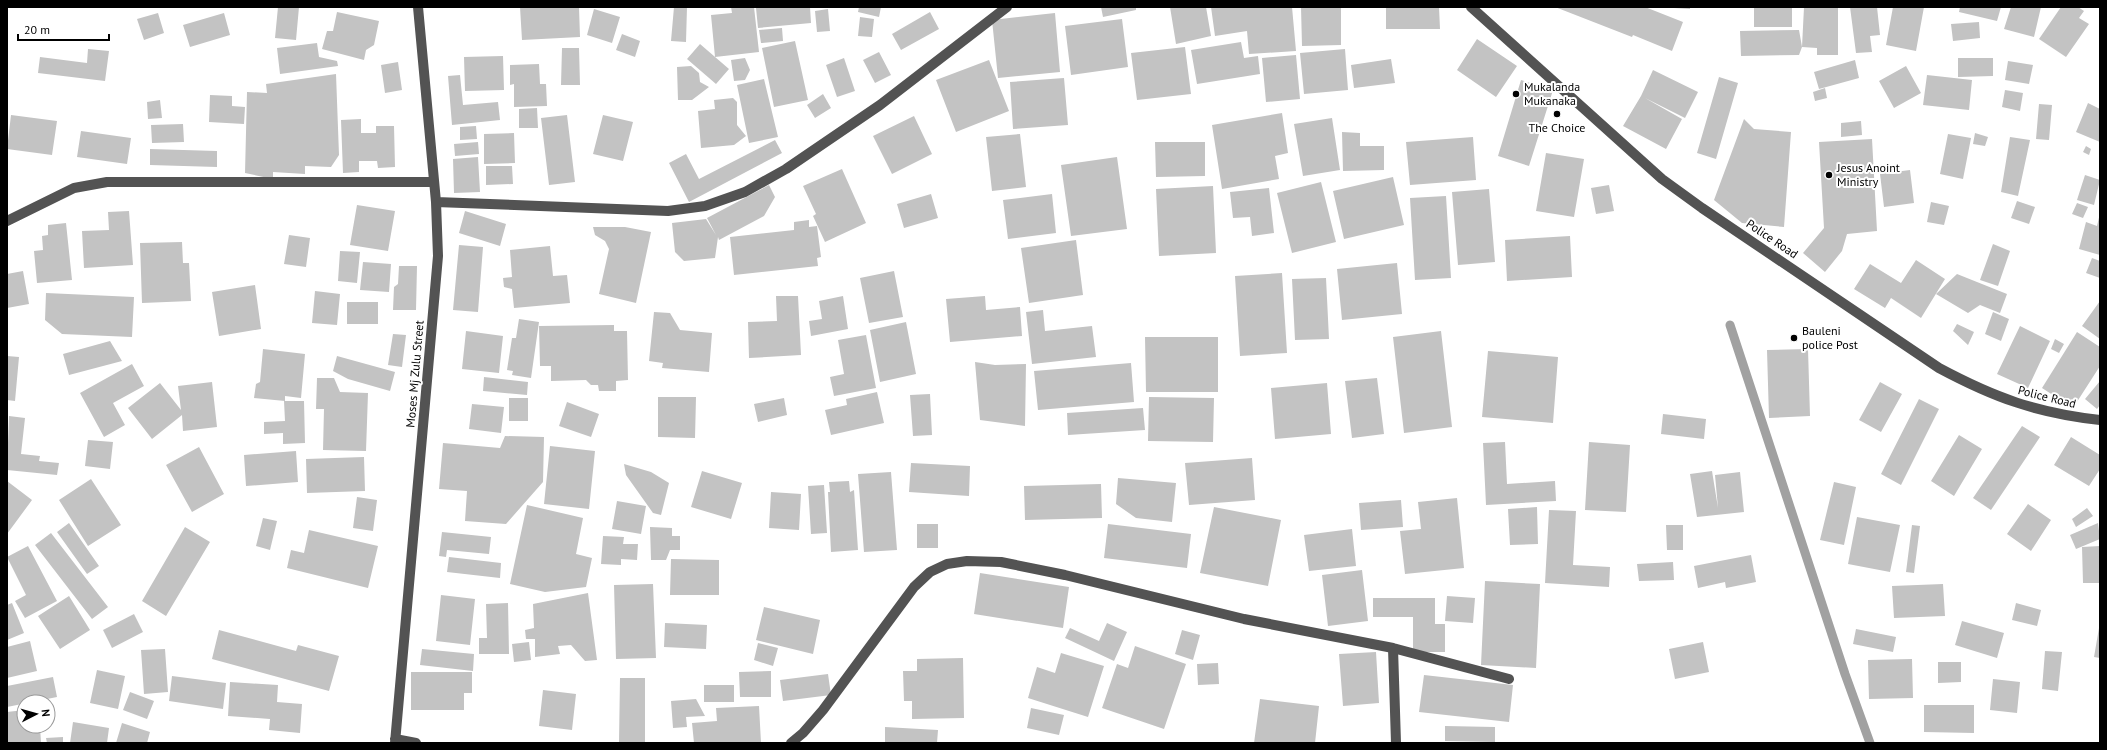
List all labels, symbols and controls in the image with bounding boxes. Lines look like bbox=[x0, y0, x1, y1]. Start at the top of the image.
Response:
scale bar bbox=[18, 16, 109, 42]
text: 20 m bbox=[24, 22, 50, 37]
place label: Mukalanda Mukanaka bbox=[1524, 79, 1580, 108]
marker: Mukalanda Mukanaka bbox=[1511, 89, 1521, 99]
marker: The Choice bbox=[1552, 109, 1562, 119]
place label: The Choice bbox=[1529, 120, 1585, 135]
place label: Jesus Anoint Ministry bbox=[1836, 160, 1900, 189]
marker: Jesus Anoint Ministry bbox=[1824, 170, 1834, 180]
street label: Police Road bbox=[1744, 216, 1801, 261]
street label: Moses Mj Zulu Street bbox=[402, 320, 427, 428]
place label: Bauleni police Post bbox=[1802, 323, 1858, 352]
marker: Bauleni police Post bbox=[1789, 333, 1799, 343]
street label: Police Road bbox=[2017, 382, 2078, 411]
north arrow bbox=[16, 694, 56, 734]
text: N bbox=[39, 709, 53, 717]

